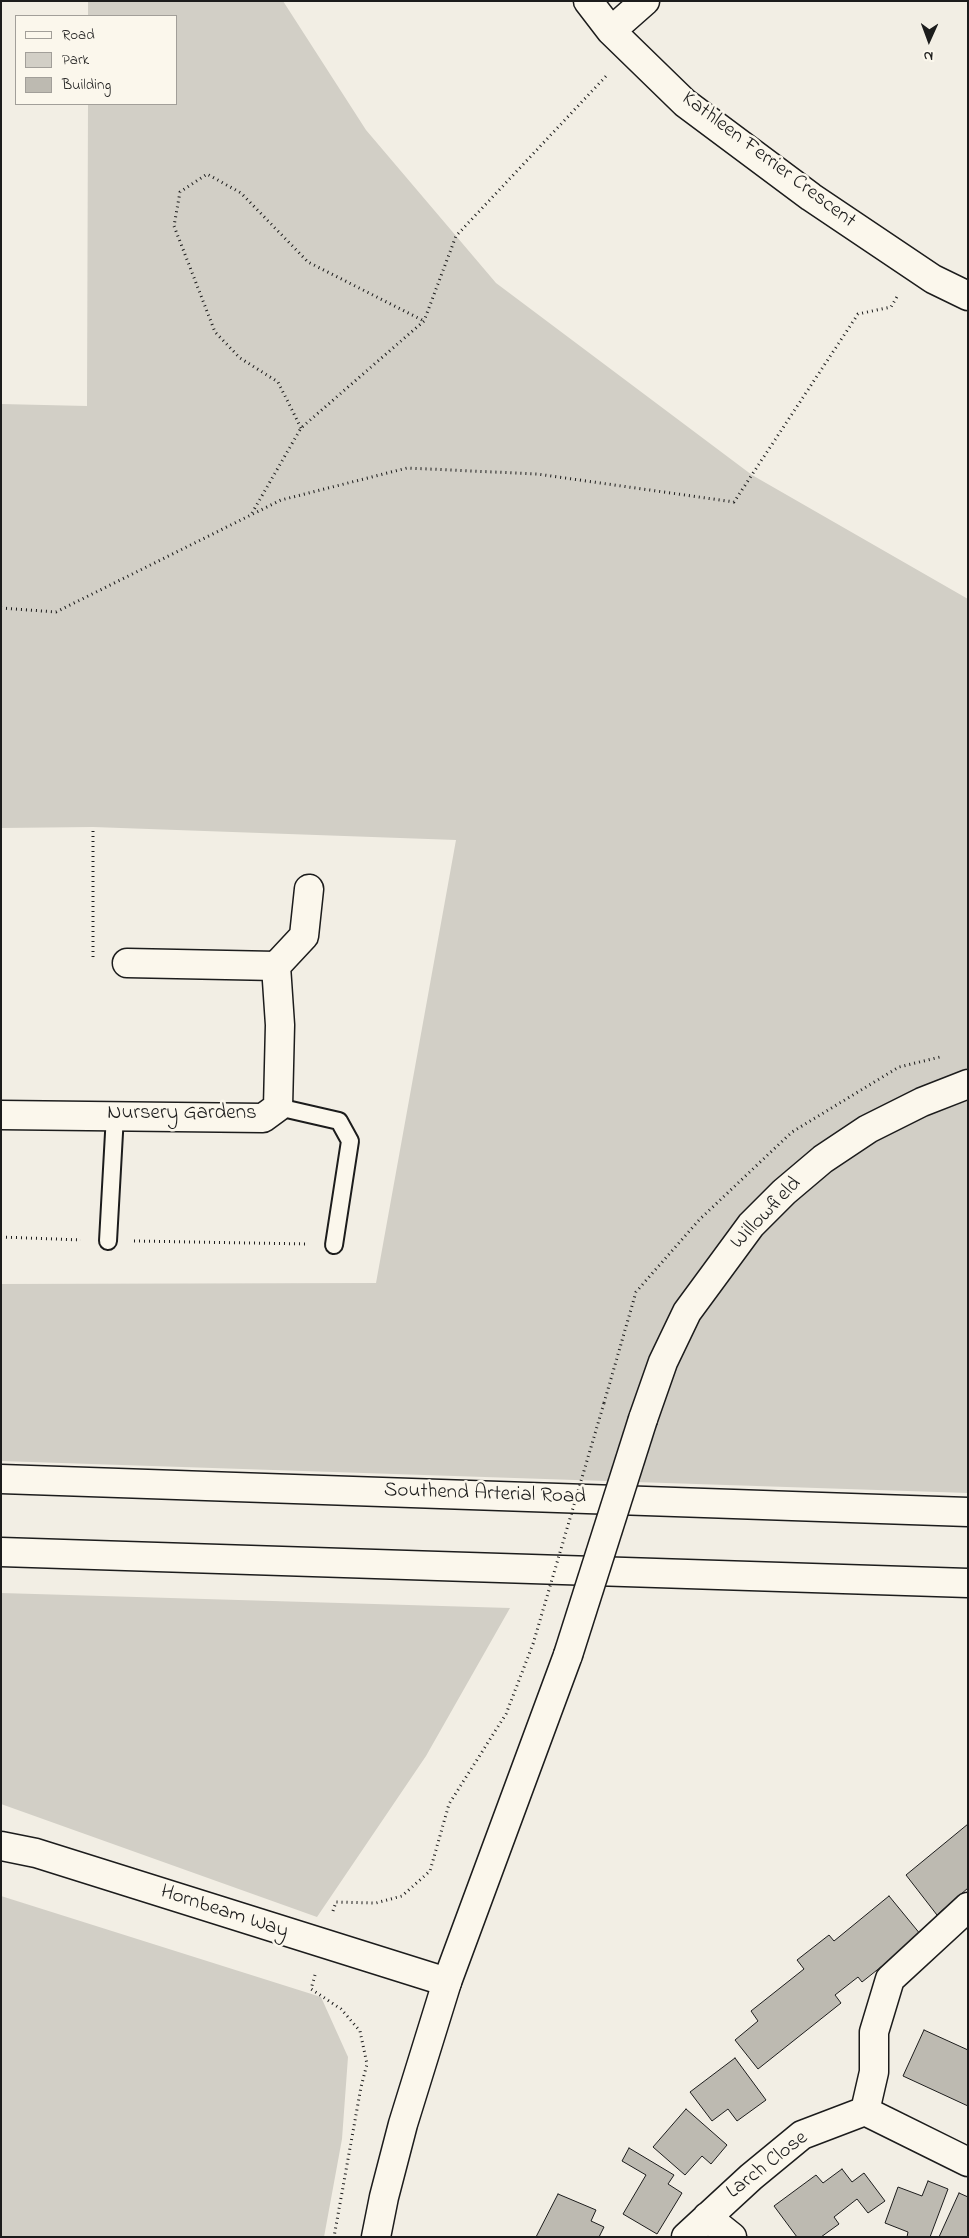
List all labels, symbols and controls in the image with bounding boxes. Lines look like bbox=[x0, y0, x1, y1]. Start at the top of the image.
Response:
legend bbox=[15, 15, 178, 105]
north arrow bbox=[904, 15, 954, 65]
text: Road bbox=[62, 24, 95, 46]
text: N bbox=[923, 45, 934, 66]
text: Park bbox=[62, 49, 89, 71]
text: Building bbox=[62, 74, 111, 96]
street label: Kathleen Ferrier Crescent bbox=[676, 87, 860, 235]
street label: Nursery Gardens bbox=[107, 1102, 257, 1128]
street label: Willowfield bbox=[726, 1172, 808, 1256]
street label: Southend Arterial Road bbox=[384, 1479, 586, 1511]
street label: Hornbeam Way bbox=[157, 1881, 291, 1945]
street label: Larch Close bbox=[722, 2126, 814, 2206]

